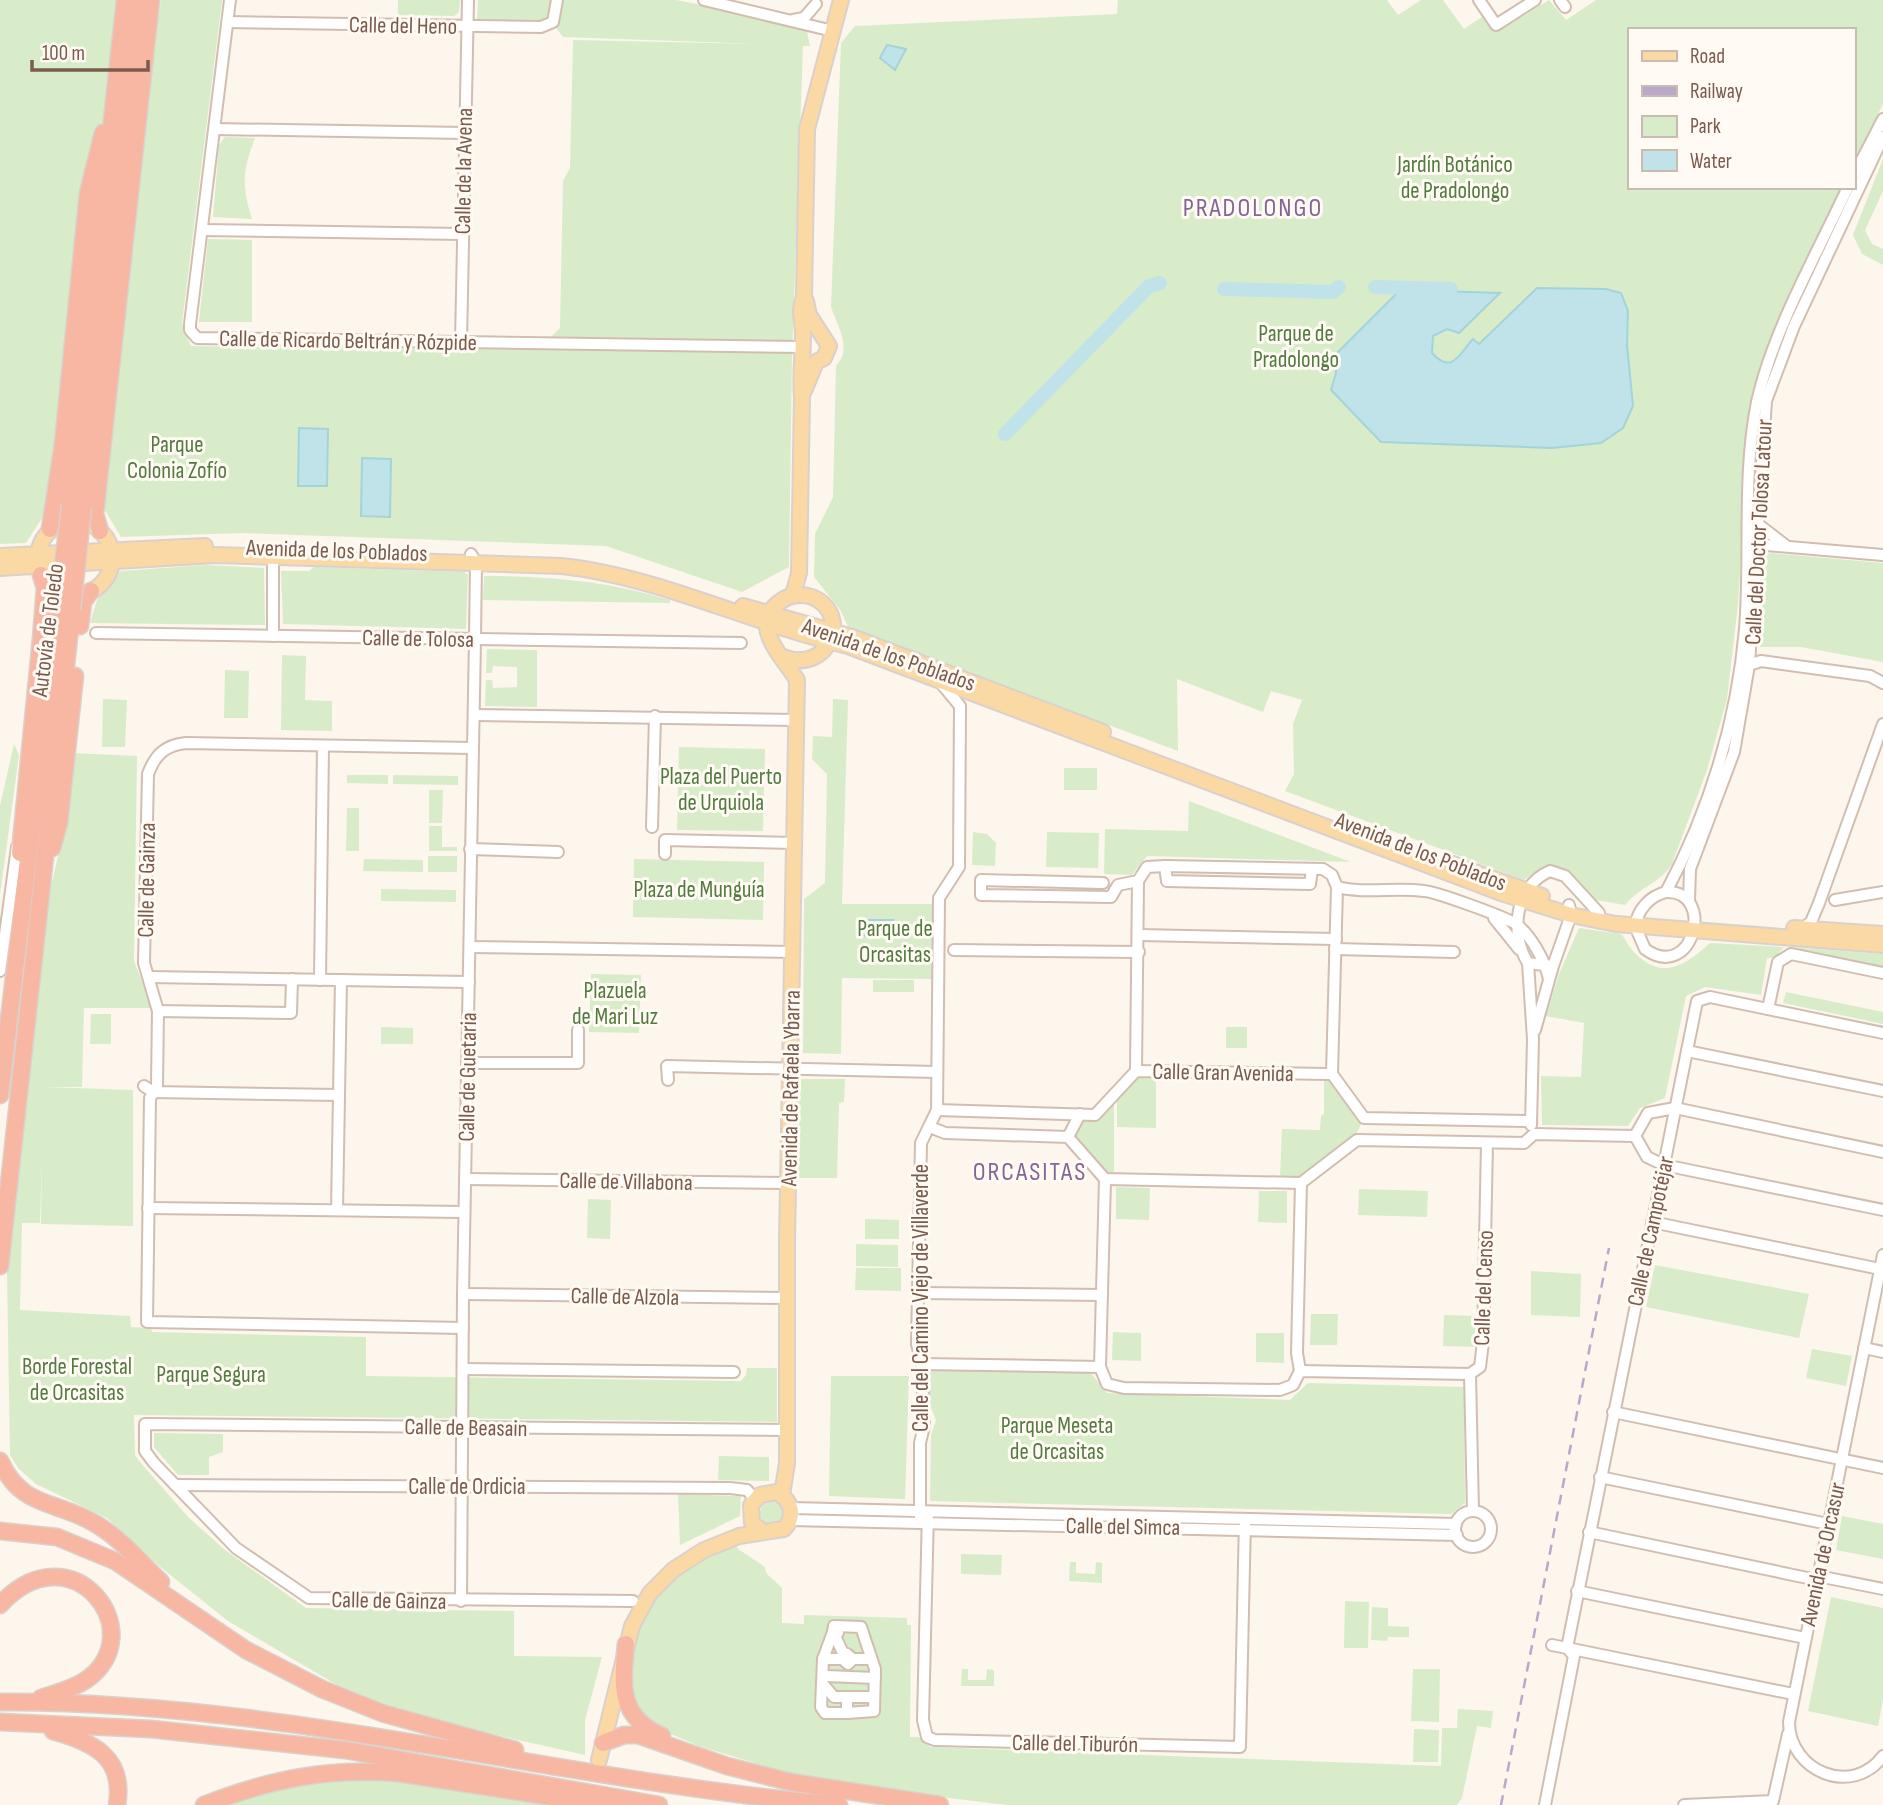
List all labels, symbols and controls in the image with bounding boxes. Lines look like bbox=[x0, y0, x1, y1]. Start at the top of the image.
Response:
street label: Calle del Heno bbox=[349, 11, 457, 41]
scale bar bbox=[32, 28, 147, 72]
legend bbox=[1628, 28, 1855, 189]
text: 100 m bbox=[42, 41, 85, 66]
text: Road bbox=[1690, 44, 1725, 69]
text: Railway bbox=[1690, 79, 1743, 104]
street label: Calle de la Avena bbox=[449, 107, 479, 235]
text: Park bbox=[1690, 114, 1721, 139]
text: Water bbox=[1690, 149, 1732, 174]
park label: Jardín Botánico de Pradolongo bbox=[1396, 151, 1513, 205]
district label: PRADOLONGO bbox=[1183, 193, 1323, 224]
park label: Parque de Pradolongo bbox=[1253, 320, 1339, 374]
street label: Calle de Ricardo Beltrán y Rózpide bbox=[219, 325, 477, 357]
street label: Calle del Doctor Tolosa Latour bbox=[1739, 418, 1779, 646]
park label: Parque Colonia Zofío bbox=[127, 431, 227, 485]
street label: Avenida de los Poblados bbox=[245, 534, 428, 568]
street label: Autovía de Toledo bbox=[26, 562, 70, 699]
street label: Avenida de los Poblados bbox=[797, 612, 979, 698]
street label: Calle de Tolosa bbox=[362, 624, 474, 654]
park label: Plaza del Puerto de Urquiola bbox=[660, 763, 782, 817]
street label: Avenida de los Poblados bbox=[1330, 806, 1510, 897]
street label: Calle de Gainza bbox=[132, 822, 162, 938]
park label: Plaza de Munguía bbox=[633, 876, 765, 904]
park label: Parque de Orcasitas bbox=[857, 915, 933, 969]
park label: Plazuela de Mari Luz bbox=[572, 977, 658, 1031]
street label: Avenida de Rafaela Ybarra bbox=[775, 990, 807, 1187]
street label: Calle de Guetaria bbox=[453, 1012, 483, 1142]
street label: Calle Gran Avenida bbox=[1152, 1058, 1294, 1088]
street label: Calle de Campotéjar bbox=[1621, 1153, 1681, 1309]
district label: ORCASITAS bbox=[973, 1157, 1087, 1188]
street label: Calle del Camino Viejo de Villaverde bbox=[907, 1164, 935, 1432]
street label: Calle de Villabona bbox=[559, 1167, 693, 1197]
street label: Calle del Censo bbox=[1468, 1230, 1500, 1346]
street label: Calle de Alzola bbox=[570, 1282, 680, 1312]
park label: Borde Forestal de Orcasitas bbox=[22, 1353, 132, 1407]
park label: Parque Segura bbox=[156, 1361, 266, 1389]
park label: Parque Meseta de Orcasitas bbox=[1001, 1412, 1113, 1466]
street label: Calle de Beasain bbox=[404, 1413, 528, 1443]
street label: Calle de Ordicia bbox=[408, 1473, 526, 1501]
street label: Avenida de Orcasur bbox=[1794, 1479, 1852, 1630]
street label: Calle del Simca bbox=[1065, 1512, 1180, 1542]
street label: Calle de Gainza bbox=[331, 1586, 447, 1616]
street label: Calle del Tiburón bbox=[1012, 1729, 1138, 1759]

